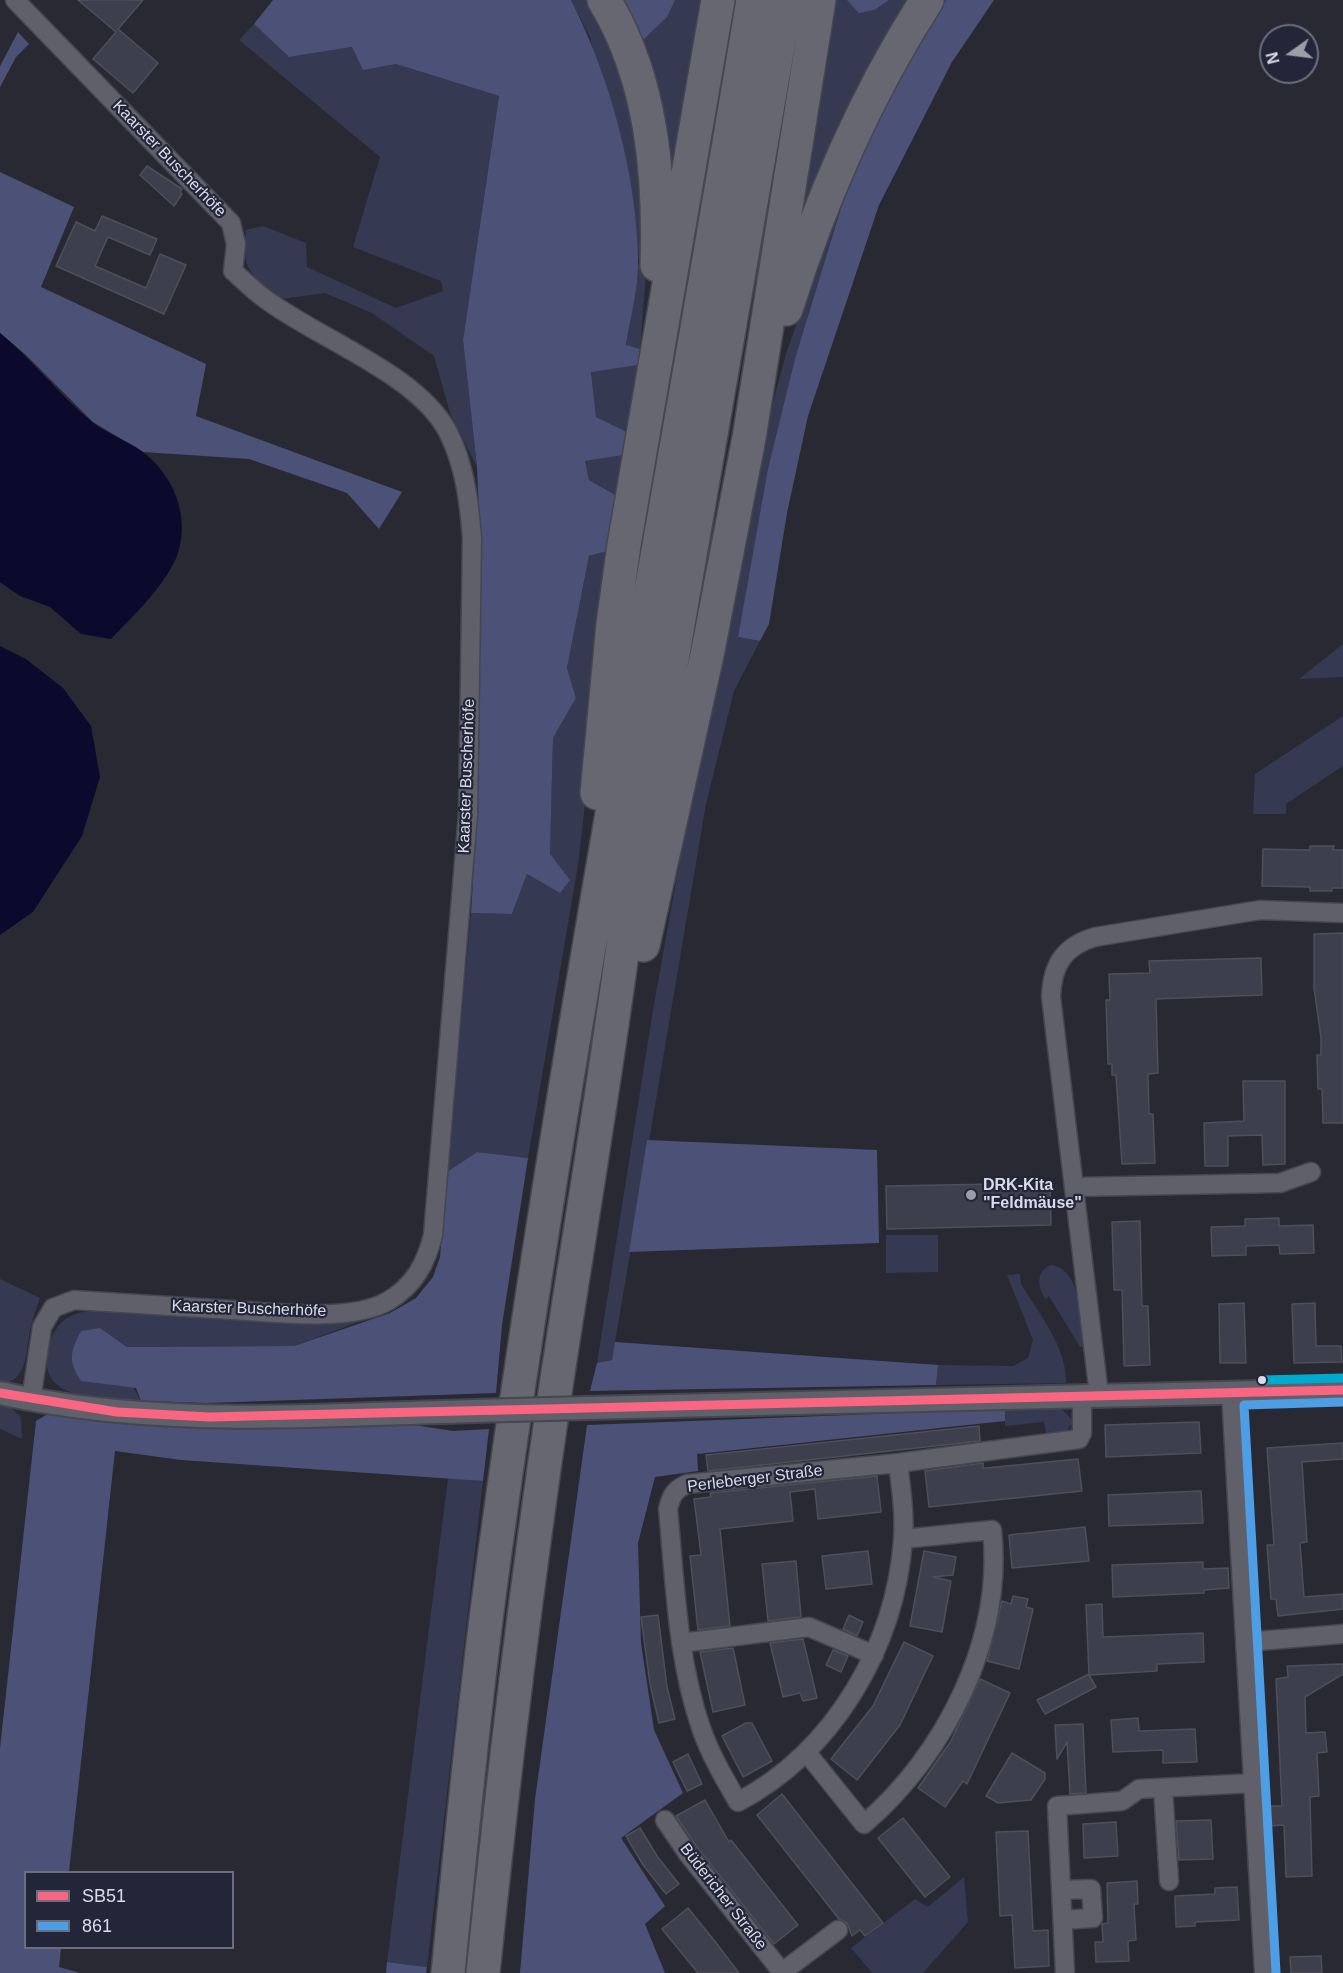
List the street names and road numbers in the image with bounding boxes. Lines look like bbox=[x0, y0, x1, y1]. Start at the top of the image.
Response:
street label: Kaarster Buscherhöfe bbox=[108, 97, 230, 221]
street label: Kaarster Buscherhöfe bbox=[455, 698, 479, 854]
street label: Kaarster Buscherhöfe bbox=[171, 1297, 327, 1321]
street label: Perleberger Straße bbox=[686, 1461, 824, 1497]
street label: Büdericher Straße bbox=[675, 1840, 771, 1954]

